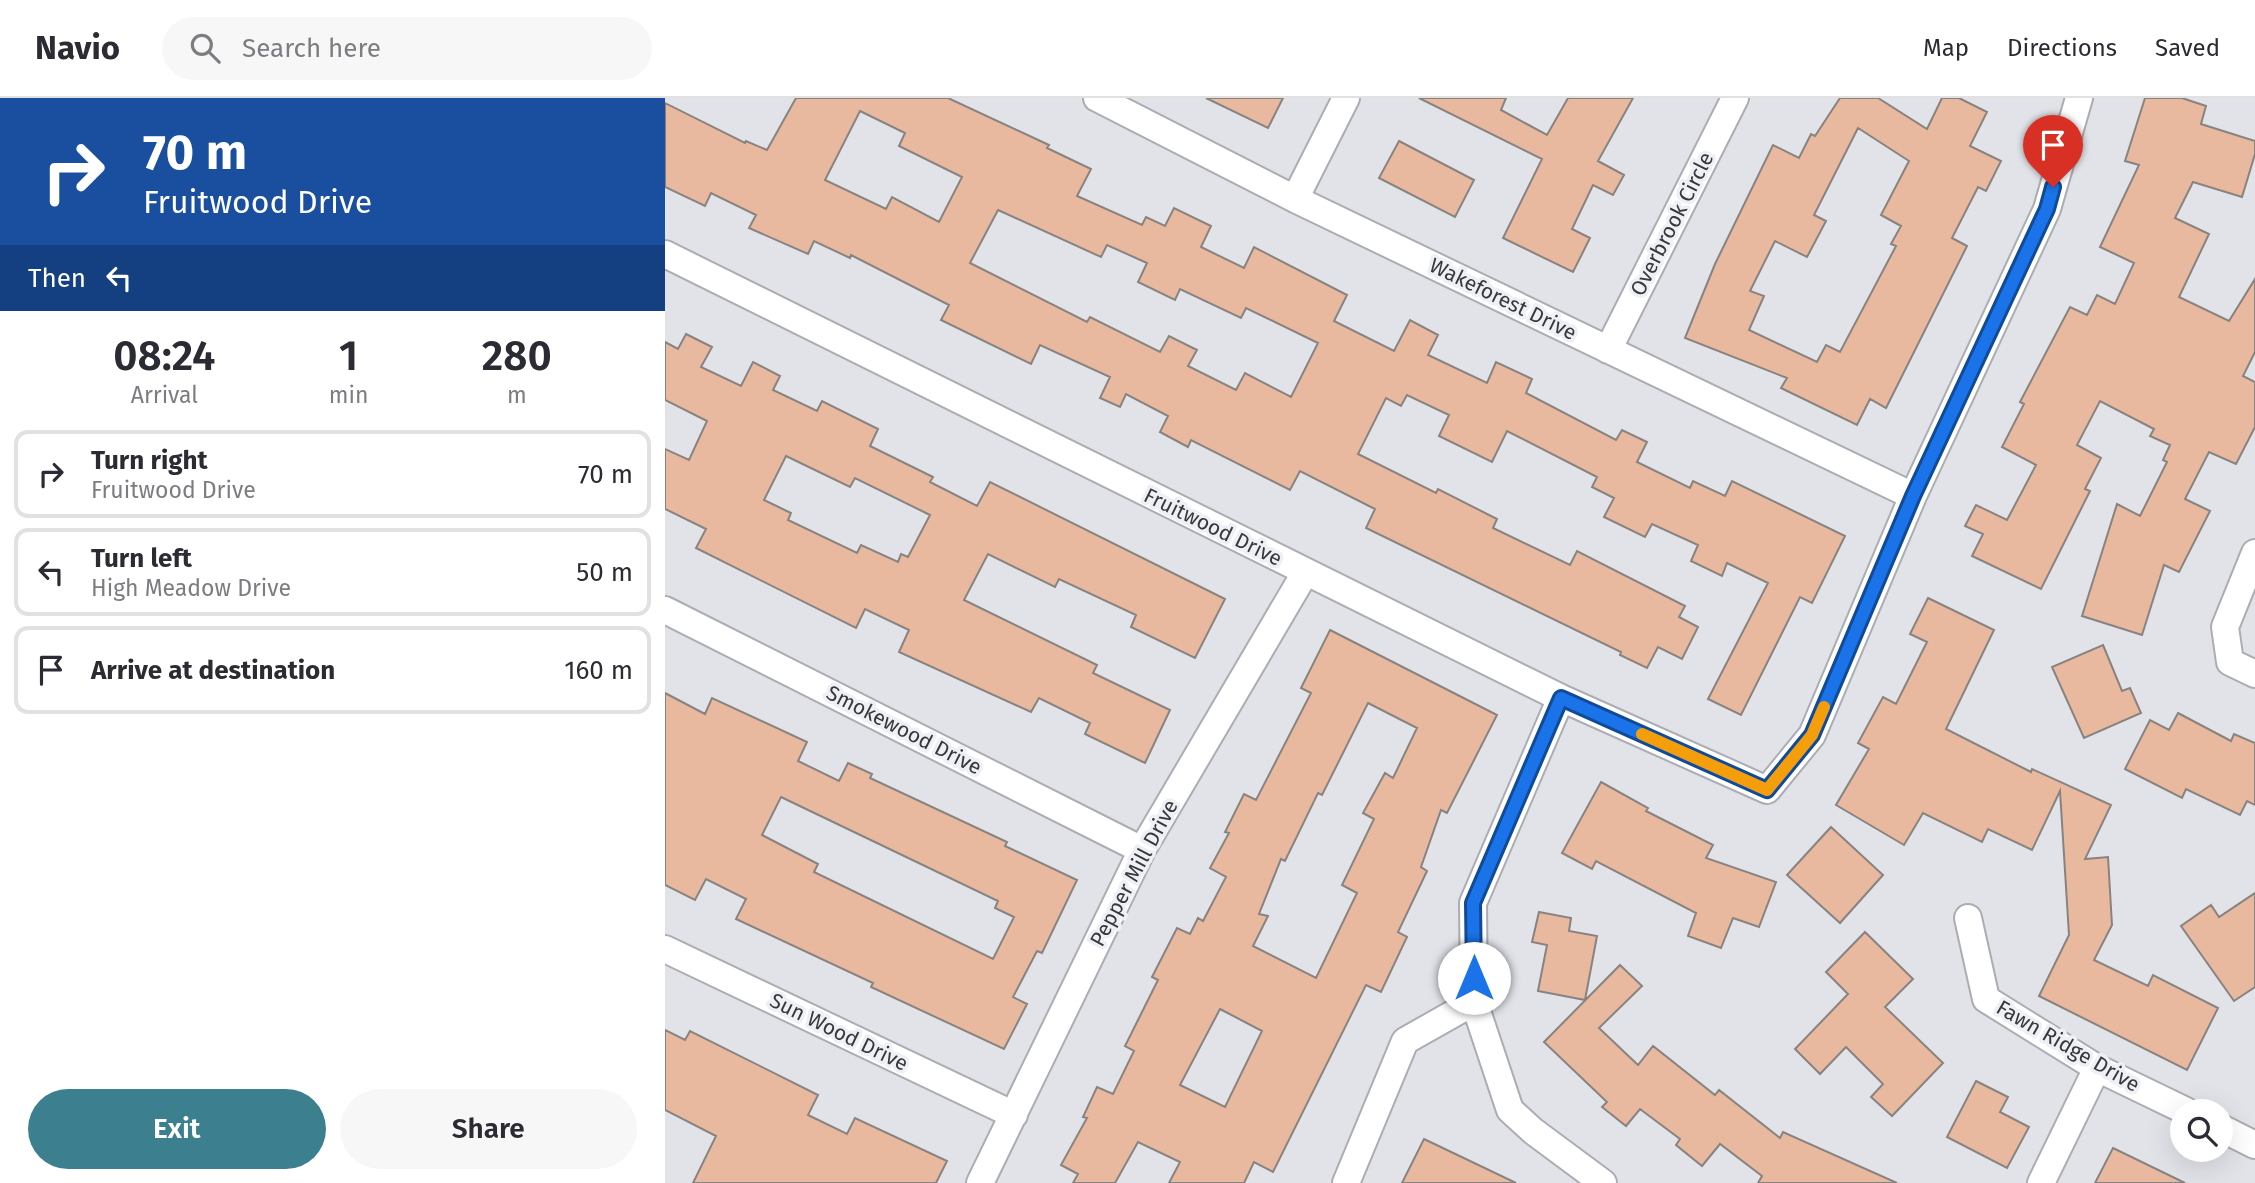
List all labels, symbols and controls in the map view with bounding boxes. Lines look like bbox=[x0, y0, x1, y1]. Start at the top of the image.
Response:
search box bbox=[162, 17, 652, 80]
text: Navio bbox=[35, 28, 120, 68]
icon: search bbox=[186, 29, 224, 67]
text: Search here bbox=[242, 33, 381, 64]
text: Map bbox=[1923, 34, 1969, 62]
text: Directions bbox=[2007, 34, 2117, 62]
text: Saved bbox=[2155, 34, 2220, 62]
pin bbox=[2023, 115, 2083, 187]
text: 70 m bbox=[143, 123, 247, 182]
icon: right bbox=[28, 126, 119, 217]
icon: arrive bbox=[2034, 126, 2072, 164]
street label: Overbrook Circle bbox=[1625, 148, 1719, 300]
text: Fruitwood Drive bbox=[143, 183, 372, 221]
street label: Wakeforest Drive bbox=[1425, 252, 1581, 346]
icon: left bbox=[100, 259, 138, 297]
text: Then bbox=[28, 263, 86, 294]
text: 08:24 bbox=[113, 331, 216, 381]
text: 1 bbox=[339, 331, 358, 381]
text: 280 bbox=[482, 331, 552, 381]
text: Arrival bbox=[131, 381, 198, 409]
text: min bbox=[329, 381, 368, 409]
text: m bbox=[507, 381, 527, 409]
text: Turn right bbox=[91, 445, 208, 476]
icon: right bbox=[32, 455, 70, 493]
text: 70 m bbox=[578, 459, 633, 490]
text: Fruitwood Drive bbox=[91, 476, 256, 504]
street label: Fruitwood Drive bbox=[1140, 482, 1286, 572]
text: Turn left bbox=[91, 543, 192, 574]
icon: left bbox=[32, 553, 70, 591]
text: 50 m bbox=[576, 557, 633, 588]
text: High Meadow Drive bbox=[91, 574, 291, 602]
icon: arrive bbox=[32, 651, 70, 689]
text: Arrive at destination bbox=[91, 655, 335, 686]
text: 160 m bbox=[564, 655, 633, 686]
street label: Smokewood Drive bbox=[822, 680, 986, 780]
street label: Pepper Mill Drive bbox=[1084, 795, 1184, 951]
position arrow bbox=[1437, 941, 1511, 1015]
street label: Sun Wood Drive bbox=[766, 987, 912, 1077]
street label: Fawn Ridge Drive bbox=[1992, 994, 2144, 1098]
button: Exit bbox=[28, 1089, 326, 1169]
button: Share bbox=[340, 1089, 637, 1169]
map controls bbox=[2170, 1099, 2233, 1162]
button: search bbox=[2170, 1099, 2233, 1162]

